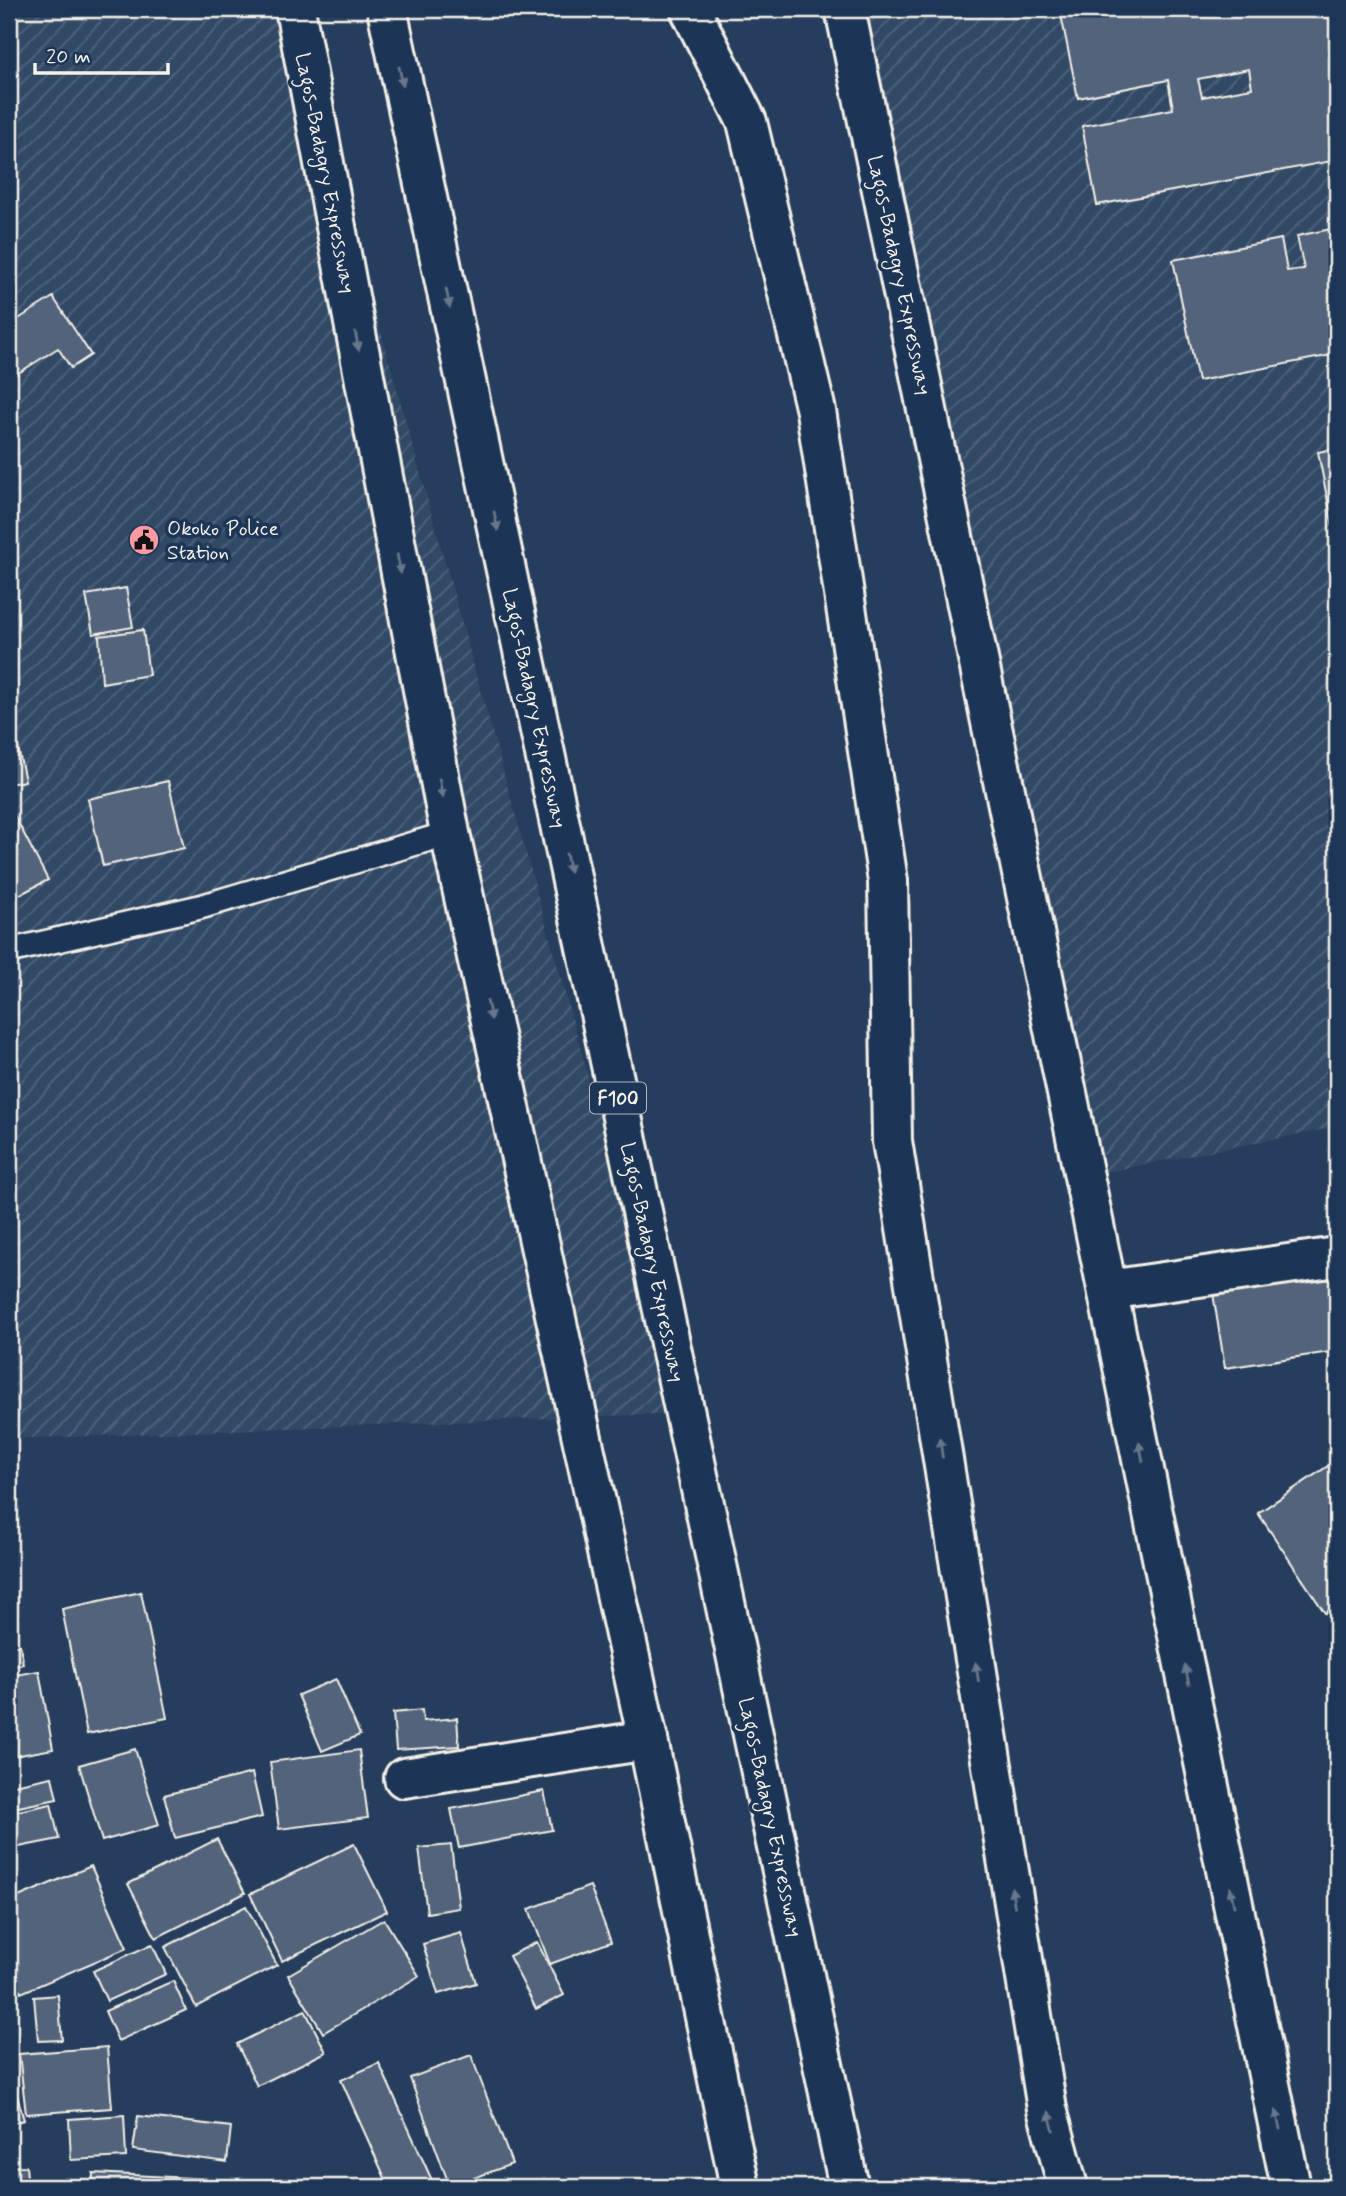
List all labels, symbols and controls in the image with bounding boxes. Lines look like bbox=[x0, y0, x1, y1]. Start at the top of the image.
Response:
scale bar bbox=[35, 32, 168, 76]
text: 20 m bbox=[46, 43, 91, 71]
street label: Lagos-Badagry Expressway bbox=[286, 51, 362, 296]
one-way arrow bbox=[396, 65, 407, 87]
street label: Lagos-Badagry Expressway bbox=[858, 153, 938, 398]
one-way arrow bbox=[443, 287, 454, 309]
one-way arrow bbox=[352, 330, 363, 352]
one-way arrow bbox=[490, 510, 501, 532]
place label: Okoko Police Station bbox=[167, 515, 279, 567]
public building icon: Okoko Police Station bbox=[127, 523, 161, 557]
one-way arrow bbox=[394, 553, 405, 575]
street label: Lagos-Badagry Expressway bbox=[493, 586, 573, 831]
one-way arrow bbox=[436, 777, 447, 799]
one-way arrow bbox=[563, 852, 574, 874]
one-way arrow bbox=[483, 999, 494, 1021]
road number: F100 bbox=[590, 1082, 646, 1114]
street label: Lagos-Badagry Expressway bbox=[611, 1140, 691, 1385]
one-way arrow bbox=[935, 1436, 946, 1458]
one-way arrow bbox=[1136, 1441, 1147, 1463]
one-way arrow bbox=[971, 1661, 982, 1683]
one-way arrow bbox=[1181, 1664, 1192, 1686]
street label: Lagos-Badagry Expressway bbox=[729, 1695, 809, 1940]
one-way arrow bbox=[1007, 1886, 1018, 1908]
one-way arrow bbox=[1227, 1886, 1238, 1908]
one-way arrow bbox=[1272, 2109, 1283, 2131]
one-way arrow bbox=[1045, 2110, 1056, 2132]

